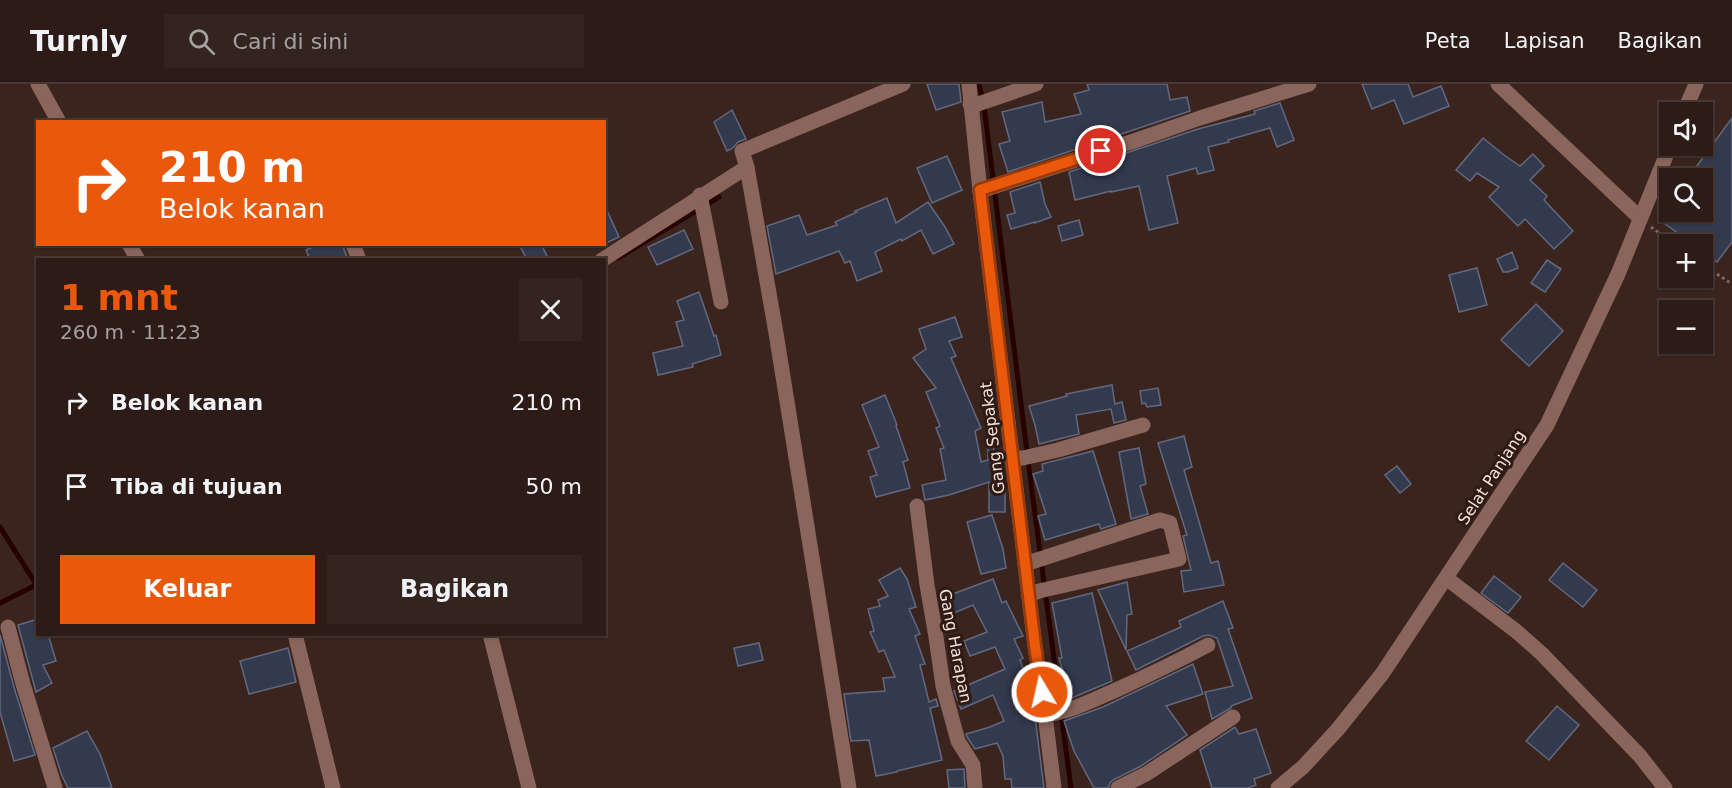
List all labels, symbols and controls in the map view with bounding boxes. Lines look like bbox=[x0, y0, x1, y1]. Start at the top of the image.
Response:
search box bbox=[164, 14, 584, 68]
text: Turnly bbox=[30, 25, 128, 58]
icon: search bbox=[185, 25, 218, 58]
text: Cari di sini bbox=[233, 29, 348, 54]
text: Peta bbox=[1425, 29, 1471, 53]
text: Lapisan bbox=[1504, 29, 1585, 53]
text: Bagikan bbox=[1618, 29, 1702, 53]
map controls bbox=[1659, 102, 1713, 354]
button: sound bbox=[1659, 102, 1713, 156]
pin bbox=[1075, 125, 1126, 176]
icon: arrive bbox=[1084, 134, 1117, 167]
text: 210 m bbox=[159, 143, 305, 192]
icon: right bbox=[60, 144, 138, 222]
button: search bbox=[1659, 168, 1713, 222]
text: Belok kanan bbox=[159, 193, 325, 224]
button: + bbox=[1659, 234, 1713, 288]
text: 1 mnt bbox=[60, 277, 178, 318]
button: close bbox=[519, 278, 582, 341]
button: − bbox=[1659, 300, 1713, 354]
text: 260 m · 11:23 bbox=[60, 320, 201, 344]
street label: Gang Sepakat bbox=[976, 381, 1009, 495]
icon: right bbox=[60, 386, 93, 419]
text: Belok kanan bbox=[111, 390, 263, 415]
text: 210 m bbox=[512, 390, 582, 415]
street label: Selat Panjang bbox=[1454, 426, 1529, 528]
icon: arrive bbox=[60, 470, 93, 503]
text: Tiba di tujuan bbox=[111, 474, 283, 499]
text: 50 m bbox=[526, 474, 582, 499]
button: Keluar bbox=[60, 555, 315, 624]
button: Bagikan bbox=[327, 555, 582, 624]
street label: Gang Harapan bbox=[935, 587, 976, 705]
position arrow bbox=[1010, 660, 1074, 724]

